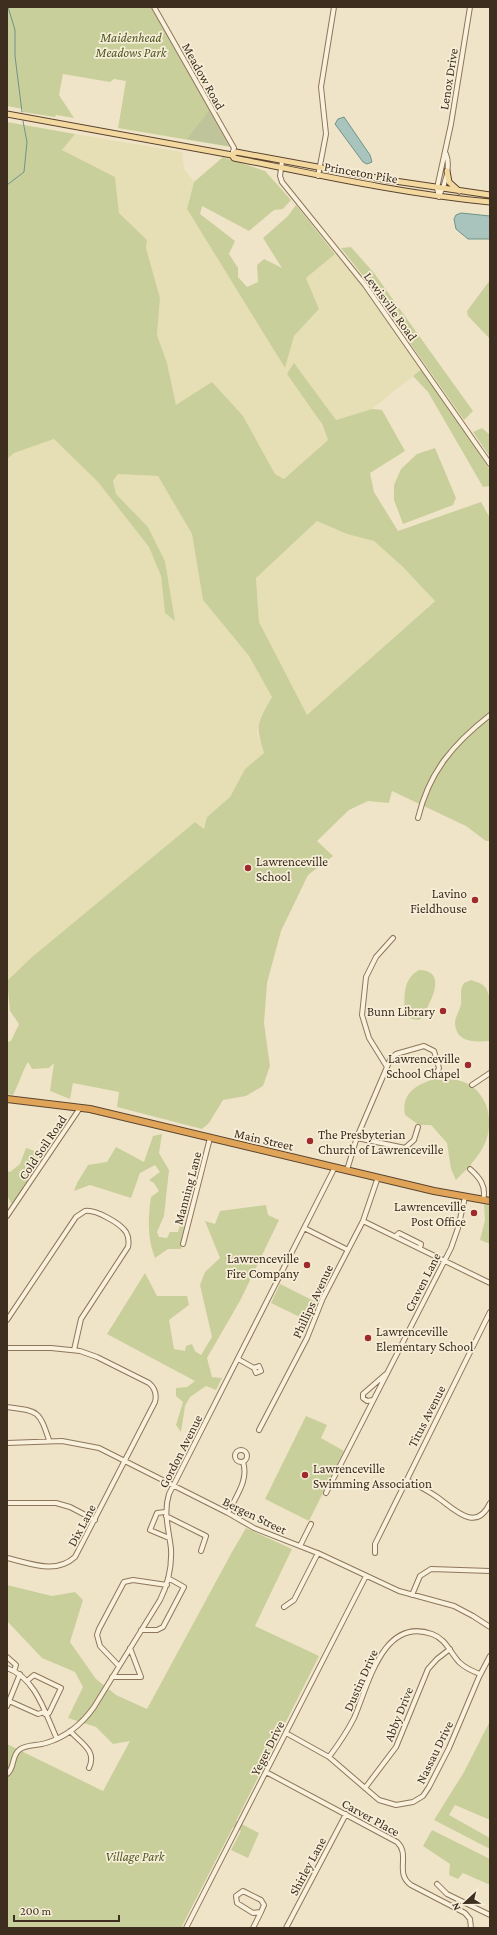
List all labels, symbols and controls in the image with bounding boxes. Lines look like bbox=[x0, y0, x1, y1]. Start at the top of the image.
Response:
park label: Maidenhead Meadows Park bbox=[95, 30, 168, 60]
street label: Meadow Road bbox=[179, 40, 228, 112]
street label: Lenox Drive bbox=[436, 47, 461, 111]
street label: Princeton Pike bbox=[323, 159, 399, 186]
street label: Lewisville Road bbox=[361, 269, 421, 344]
place label: Lawrenceville School bbox=[256, 854, 328, 884]
marker: Lawrenceville School bbox=[243, 863, 253, 873]
place label: Lavino Fieldhouse bbox=[410, 886, 467, 916]
marker: Lavino Fieldhouse bbox=[470, 895, 480, 905]
place label: Bunn Library bbox=[367, 1004, 436, 1019]
marker: Bunn Library bbox=[438, 1006, 448, 1016]
place label: Lawrenceville School Chapel bbox=[386, 1051, 461, 1081]
marker: Lawrenceville School Chapel bbox=[463, 1060, 473, 1070]
street label: Cold Soil Road bbox=[15, 1112, 70, 1183]
street label: Main Street bbox=[233, 1125, 296, 1154]
place label: The Presbyterian Church of Lawrenceville bbox=[318, 1127, 444, 1157]
marker: The Presbyterian Church of Lawrenceville bbox=[305, 1136, 315, 1146]
street label: Manning Lane bbox=[171, 1150, 205, 1226]
place label: Lawrenceville Post Office bbox=[394, 1199, 466, 1229]
marker: Lawrenceville Post Office bbox=[469, 1208, 479, 1218]
street label: Craven Lane bbox=[401, 1250, 444, 1314]
place label: Lawrenceville Fire Company bbox=[226, 1251, 300, 1281]
marker: Lawrenceville Fire Company bbox=[302, 1260, 312, 1270]
street label: Phillips Avenue bbox=[289, 1262, 336, 1341]
place label: Lawrenceville Elementary School bbox=[376, 1324, 474, 1354]
marker: Lawrenceville Elementary School bbox=[363, 1333, 373, 1343]
street label: Titus Avenue bbox=[404, 1383, 449, 1450]
street label: Gordon Avenue bbox=[156, 1412, 205, 1490]
place label: Lawrenceville Swimming Association bbox=[313, 1461, 432, 1491]
marker: Lawrenceville Swimming Association bbox=[300, 1470, 310, 1480]
street label: Bergen Street bbox=[220, 1494, 290, 1538]
street label: Dix Lane bbox=[64, 1501, 99, 1549]
street label: Dustin Drive bbox=[340, 1647, 381, 1713]
street label: Abby Drive bbox=[381, 1685, 416, 1744]
street label: Yeger Drive bbox=[247, 1718, 288, 1778]
street label: Nassau Drive bbox=[413, 1718, 456, 1786]
street label: Carver Place bbox=[339, 1795, 403, 1840]
street label: Shirley Lane bbox=[286, 1834, 329, 1898]
park label: Village Park bbox=[106, 1849, 166, 1864]
north arrow bbox=[445, 1883, 485, 1923]
scale bar bbox=[14, 1897, 119, 1923]
text: N bbox=[449, 1901, 463, 1912]
text: 200 m bbox=[20, 1904, 52, 1918]

